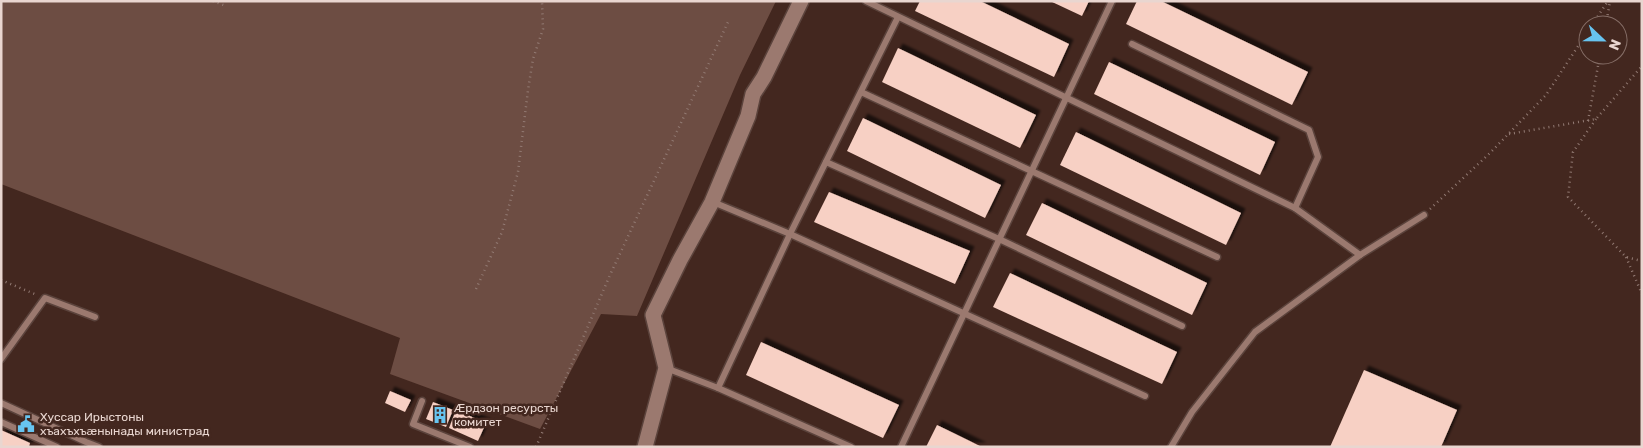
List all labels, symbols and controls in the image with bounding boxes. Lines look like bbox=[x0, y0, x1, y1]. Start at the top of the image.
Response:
north arrow bbox=[1578, 15, 1628, 65]
text: N bbox=[1605, 37, 1624, 53]
place label: Æрдзон ресурсты комитет bbox=[454, 401, 558, 429]
building icon: Æрдзон ресурсты комитет bbox=[430, 405, 450, 425]
place label: Хуссар Ирыстоны хъахъхъæнынады министрад bbox=[40, 410, 210, 438]
public building icon: Хуссар Ирыстоны хъахъхъæнынады министрад bbox=[16, 414, 36, 434]

